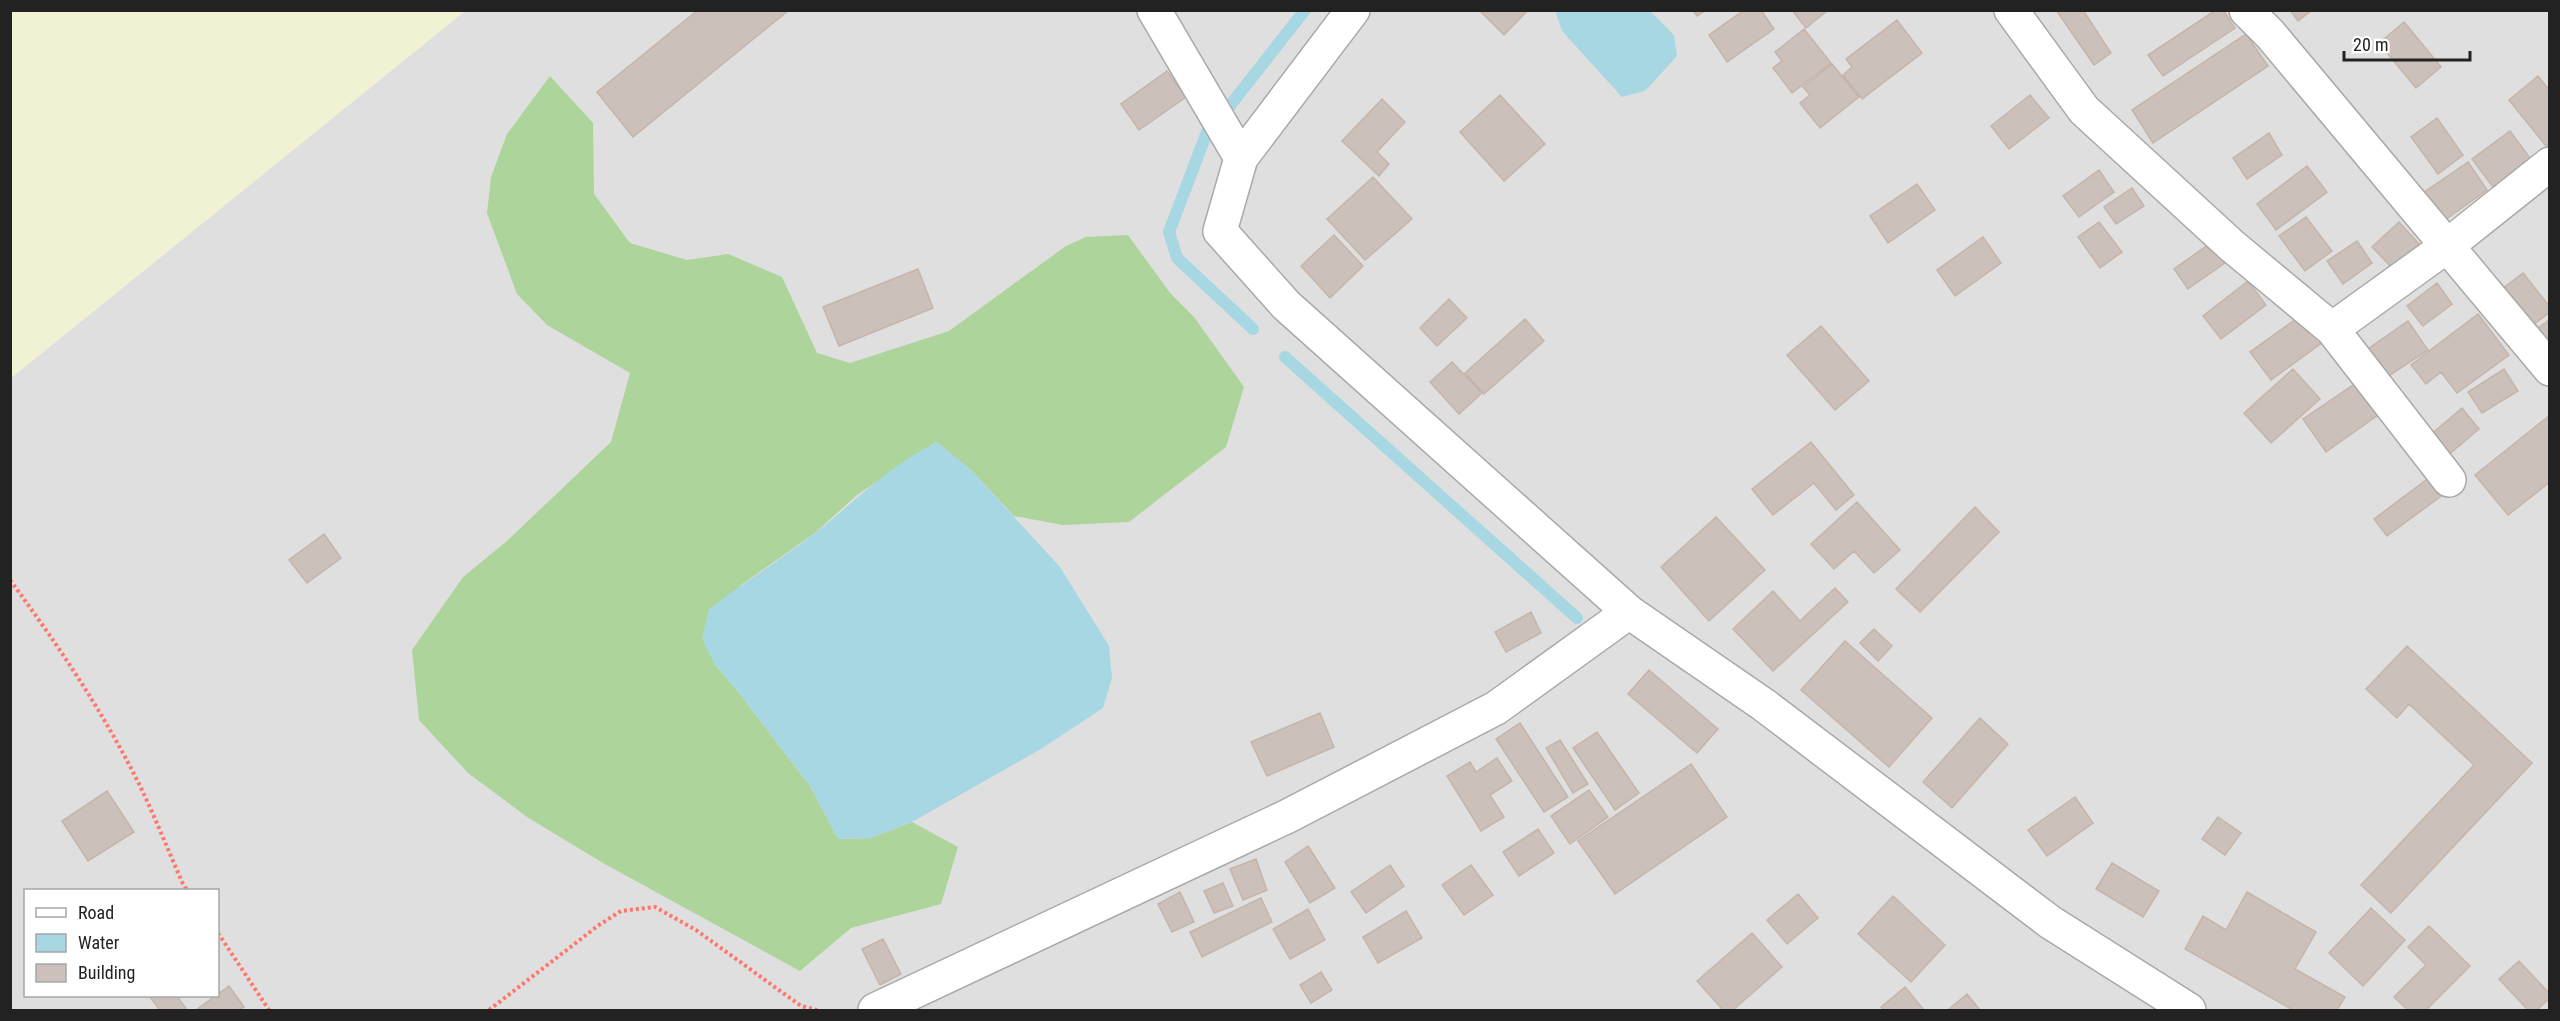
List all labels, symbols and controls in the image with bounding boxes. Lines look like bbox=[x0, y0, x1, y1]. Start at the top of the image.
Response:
scale bar bbox=[2344, 24, 2470, 62]
text: 20 m bbox=[2353, 34, 2388, 55]
legend bbox=[24, 889, 219, 997]
text: Road bbox=[78, 902, 114, 923]
text: Water bbox=[78, 932, 120, 953]
text: Building bbox=[78, 962, 135, 983]

